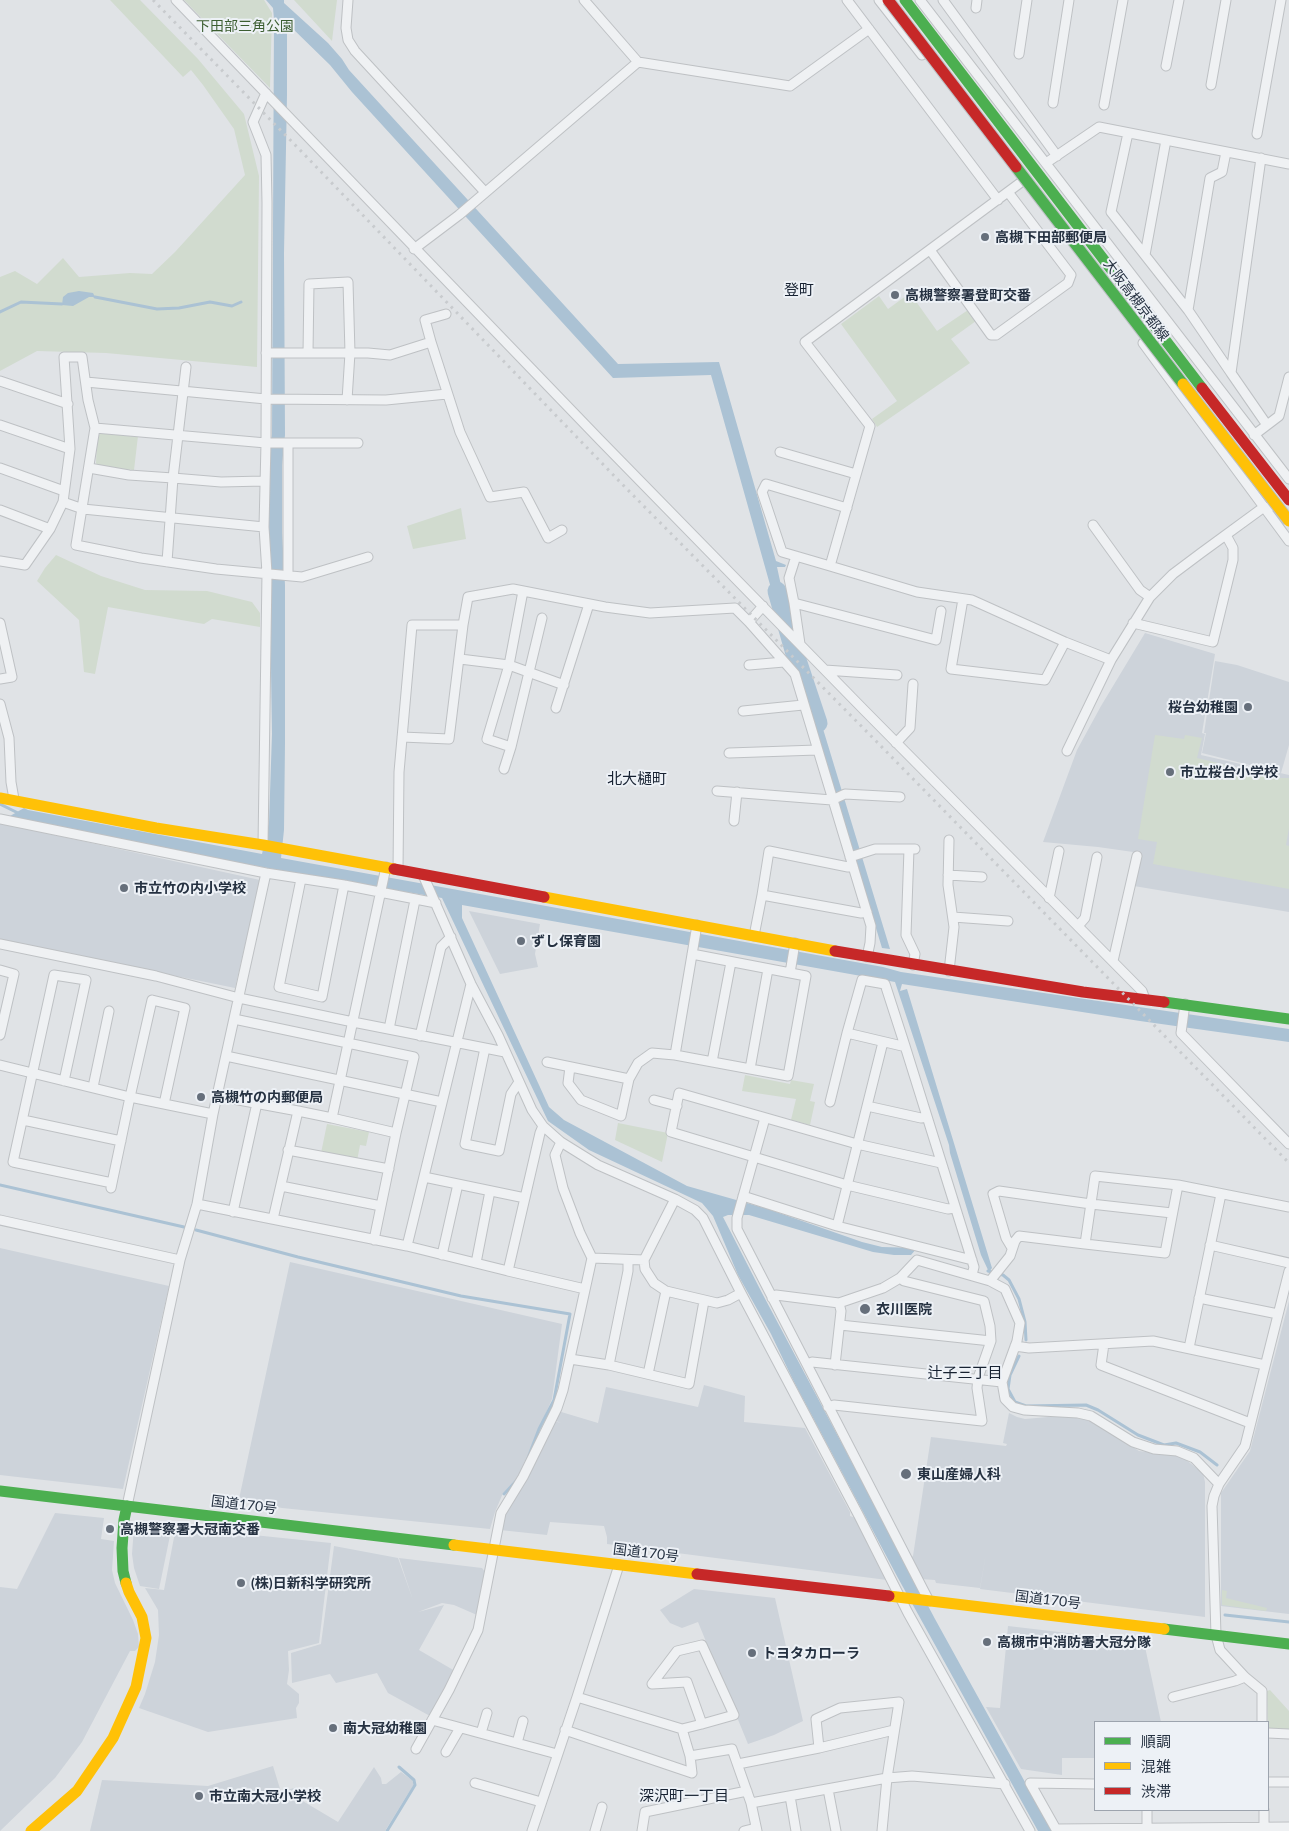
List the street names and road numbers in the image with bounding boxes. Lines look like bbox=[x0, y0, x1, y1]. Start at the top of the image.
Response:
street label: 大阪高槻京都線 bbox=[1100, 256, 1172, 344]
street label: 国道170号 bbox=[210, 1493, 278, 1517]
street label: 国道170号 bbox=[612, 1541, 680, 1565]
street label: 国道170号 bbox=[1014, 1588, 1082, 1612]

